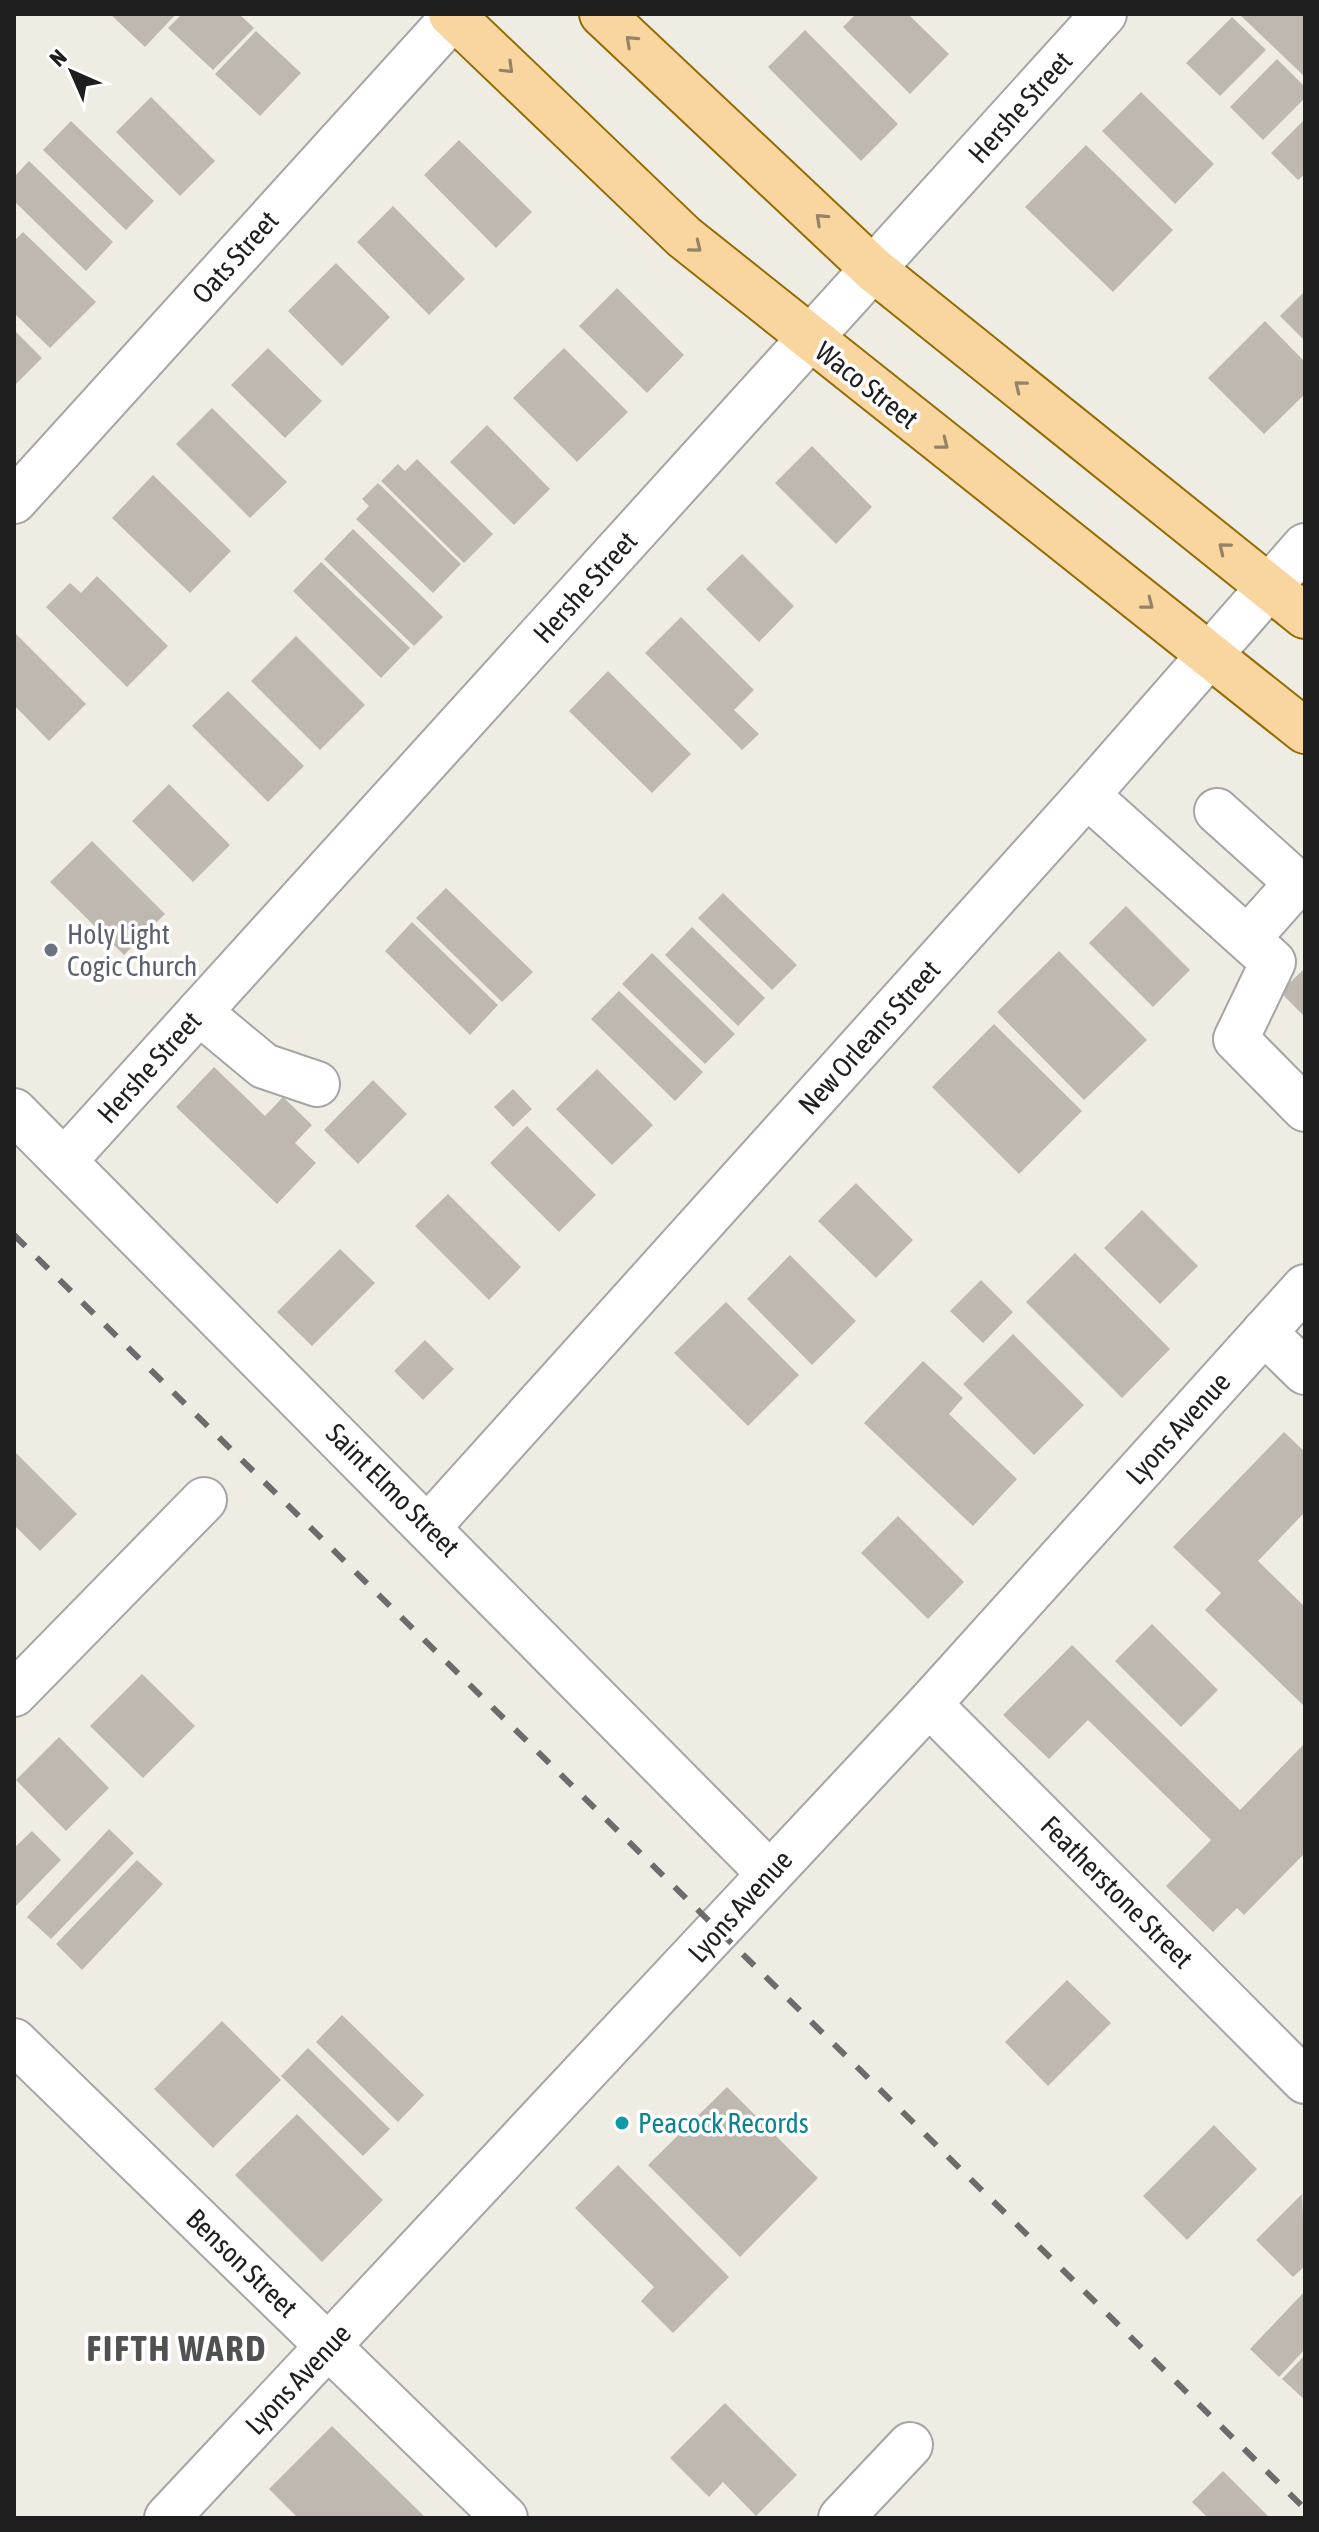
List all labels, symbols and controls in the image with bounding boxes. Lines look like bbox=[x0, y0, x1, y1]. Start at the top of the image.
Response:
north arrow bbox=[32, 32, 112, 112]
one-way arrow bbox=[626, 37, 641, 51]
text: N bbox=[44, 44, 72, 72]
street label: Hershe Street bbox=[962, 45, 1078, 169]
one-way arrow bbox=[499, 59, 513, 73]
street label: Oats Street bbox=[185, 204, 285, 310]
one-way arrow bbox=[816, 214, 830, 229]
one-way arrow bbox=[687, 237, 701, 252]
street label: Waco Street bbox=[809, 335, 925, 435]
one-way arrow bbox=[1015, 381, 1029, 396]
one-way arrow bbox=[934, 434, 948, 449]
street label: Hershe Street bbox=[527, 525, 643, 649]
one-way arrow bbox=[1218, 543, 1233, 557]
one-way arrow bbox=[1139, 595, 1154, 609]
place label: Holy Light Cogic Church bbox=[67, 918, 197, 982]
marker: Holy Light Cogic Church bbox=[42, 941, 60, 959]
street label: New Orleans Street bbox=[792, 954, 946, 1120]
street label: Hershe Street bbox=[91, 1005, 207, 1129]
street label: Lyons Avenue bbox=[1120, 1366, 1236, 1490]
street label: Saint Elmo Street bbox=[320, 1417, 466, 1563]
street label: Featherstone Street bbox=[1034, 1809, 1200, 1975]
street label: Lyons Avenue bbox=[682, 1844, 798, 1968]
place label: Peacock Records bbox=[638, 2107, 809, 2139]
marker: Peacock Records bbox=[613, 2114, 631, 2132]
street label: Benson Street bbox=[180, 2202, 304, 2324]
street label: Lyons Avenue bbox=[239, 2317, 357, 2441]
district label: FIFTH WARD bbox=[86, 2327, 268, 2369]

